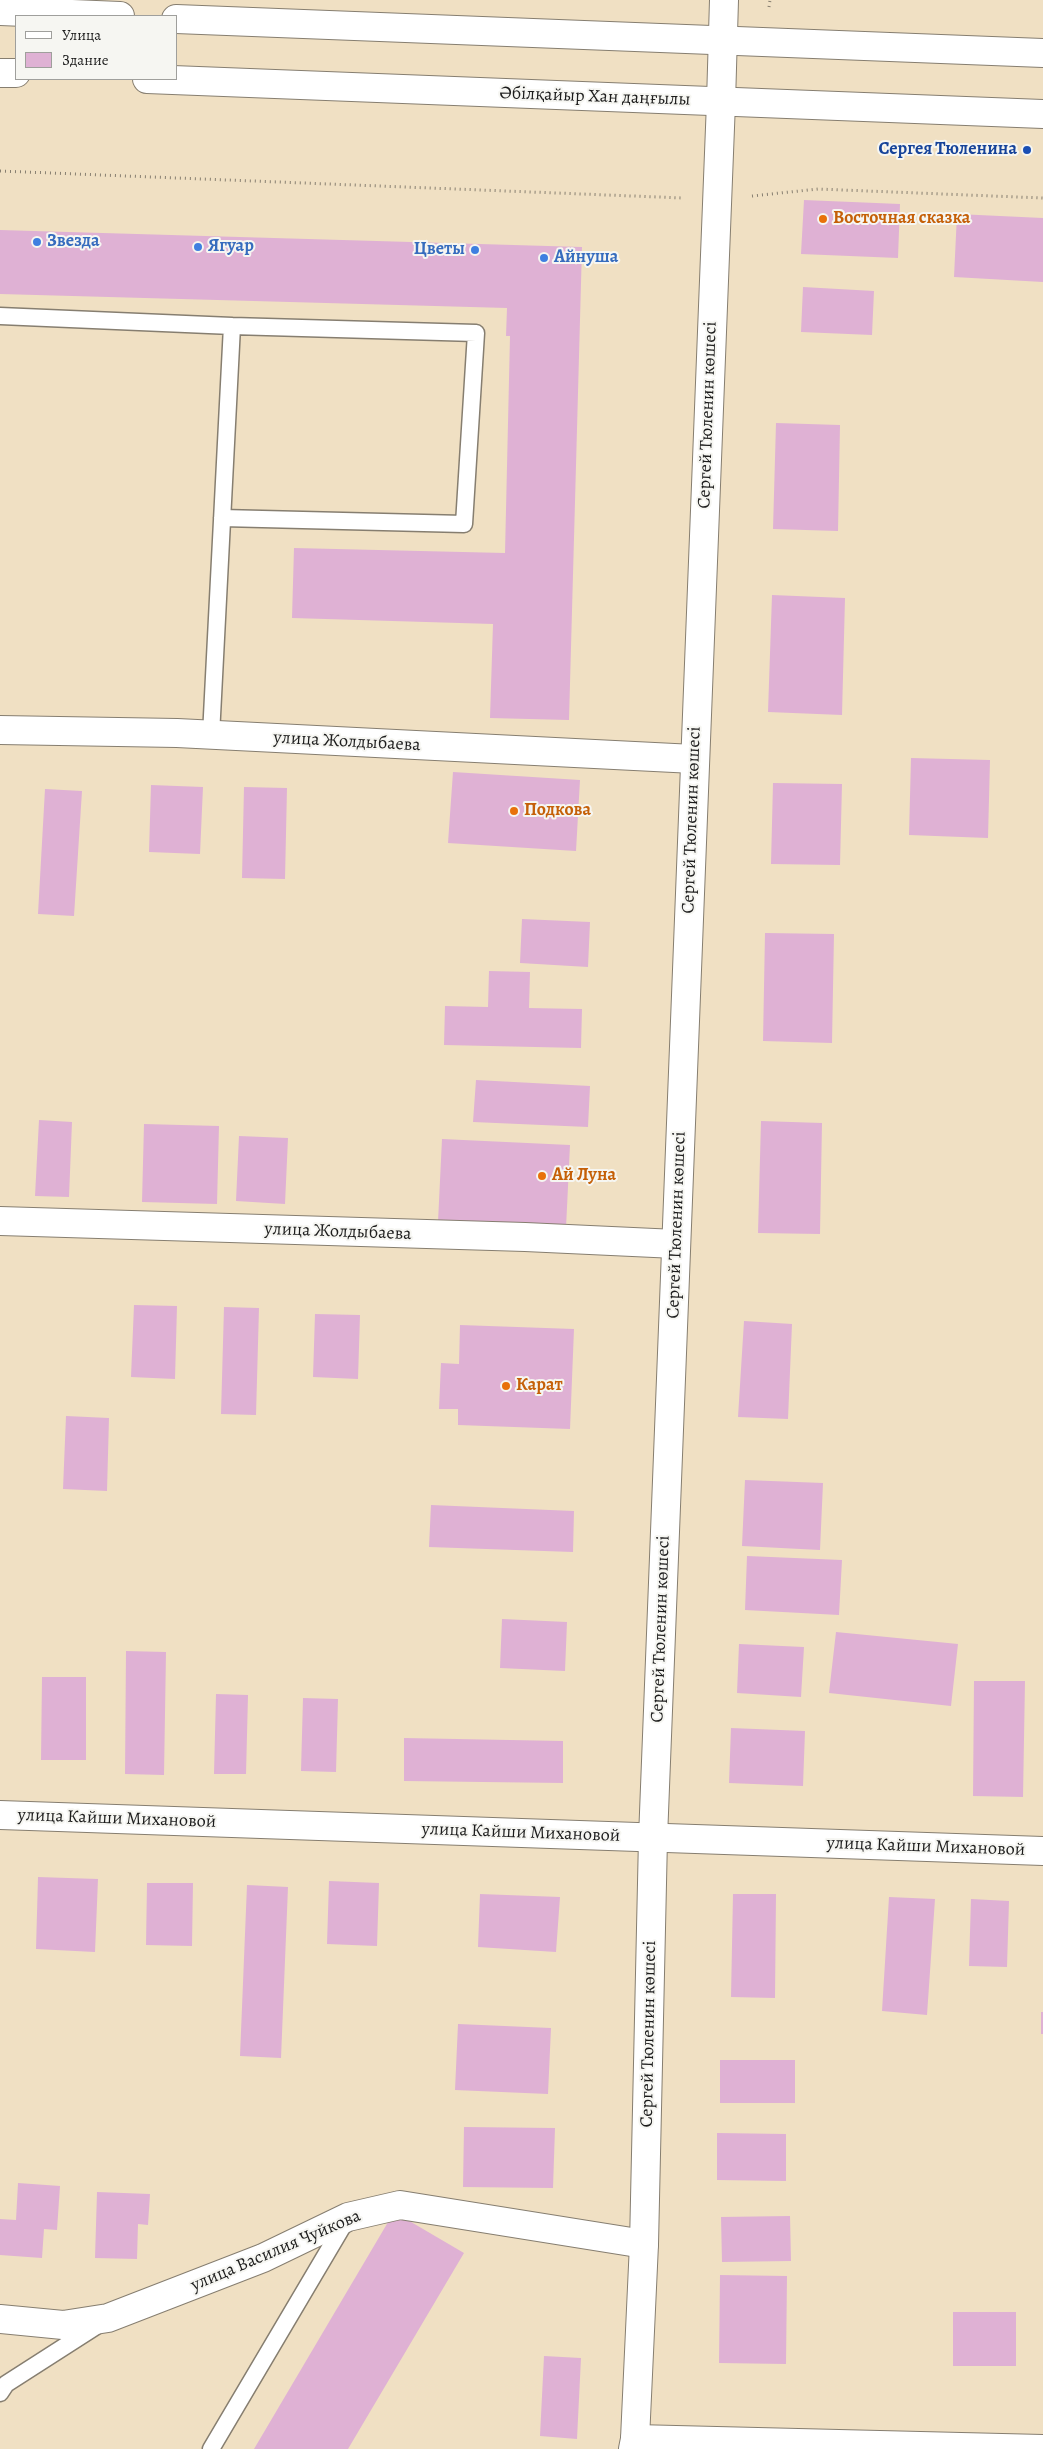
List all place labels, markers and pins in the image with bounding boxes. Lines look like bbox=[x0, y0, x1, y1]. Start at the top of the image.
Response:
place label: Сергея Тюленина bbox=[878, 139, 1017, 161]
marker: Сергея Тюленина bbox=[1021, 144, 1033, 156]
place label: Восточная сказка bbox=[833, 208, 970, 230]
marker: Восточная сказка bbox=[817, 213, 829, 225]
place label: Звезда bbox=[47, 231, 100, 253]
marker: Звезда bbox=[31, 236, 43, 248]
place label: Ягуар bbox=[208, 236, 254, 258]
place label: Цветы bbox=[414, 239, 465, 261]
marker: Ягуар bbox=[192, 241, 204, 253]
marker: Цветы bbox=[469, 244, 481, 256]
place label: Айнуша bbox=[554, 247, 618, 269]
marker: Айнуша bbox=[538, 252, 550, 264]
place label: Подкова bbox=[524, 800, 591, 822]
marker: Подкова bbox=[508, 805, 520, 817]
place label: Ай Луна bbox=[552, 1165, 616, 1187]
marker: Ай Луна bbox=[536, 1170, 548, 1182]
place label: Карат bbox=[516, 1375, 563, 1397]
marker: Карат bbox=[500, 1380, 512, 1392]

